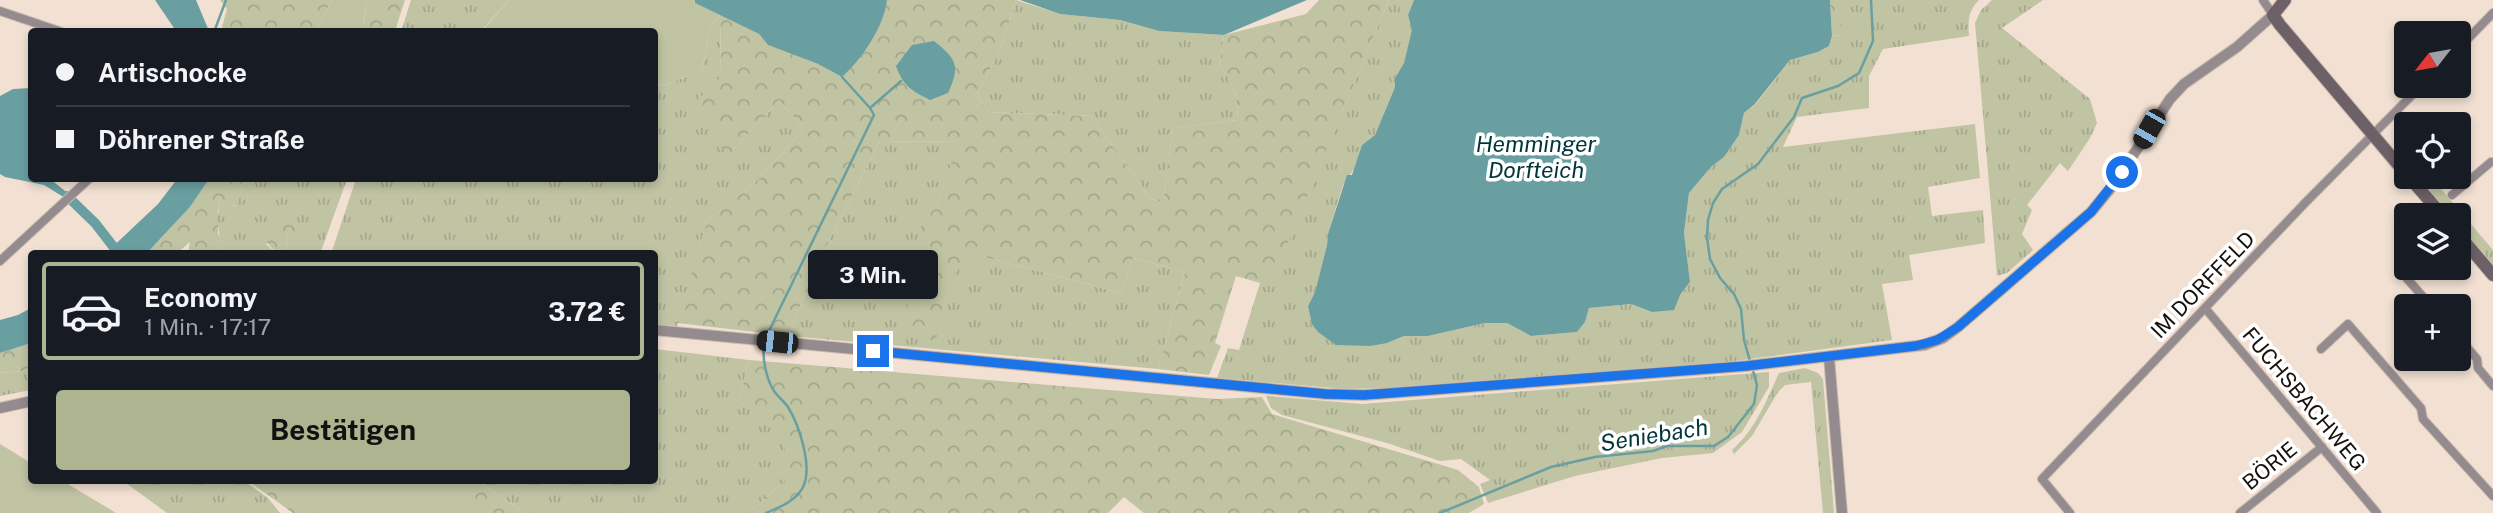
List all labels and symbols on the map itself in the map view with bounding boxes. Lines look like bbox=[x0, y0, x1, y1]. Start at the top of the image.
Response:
north arrow bbox=[2394, 21, 2471, 98]
car bbox=[2130, 106, 2169, 152]
water label: Hemminger Dorfteich bbox=[1476, 130, 1597, 183]
route start bbox=[2106, 156, 2138, 188]
street label: IM DORFFELD bbox=[2145, 226, 2260, 343]
callout: 3 Min. bbox=[808, 250, 938, 298]
street label: FUCHSBACHWEG bbox=[2237, 322, 2371, 475]
car bbox=[756, 329, 799, 355]
route end bbox=[857, 335, 889, 367]
water label: Seniebach bbox=[1598, 413, 1710, 456]
street label: BÖRIE bbox=[2237, 436, 2302, 495]

